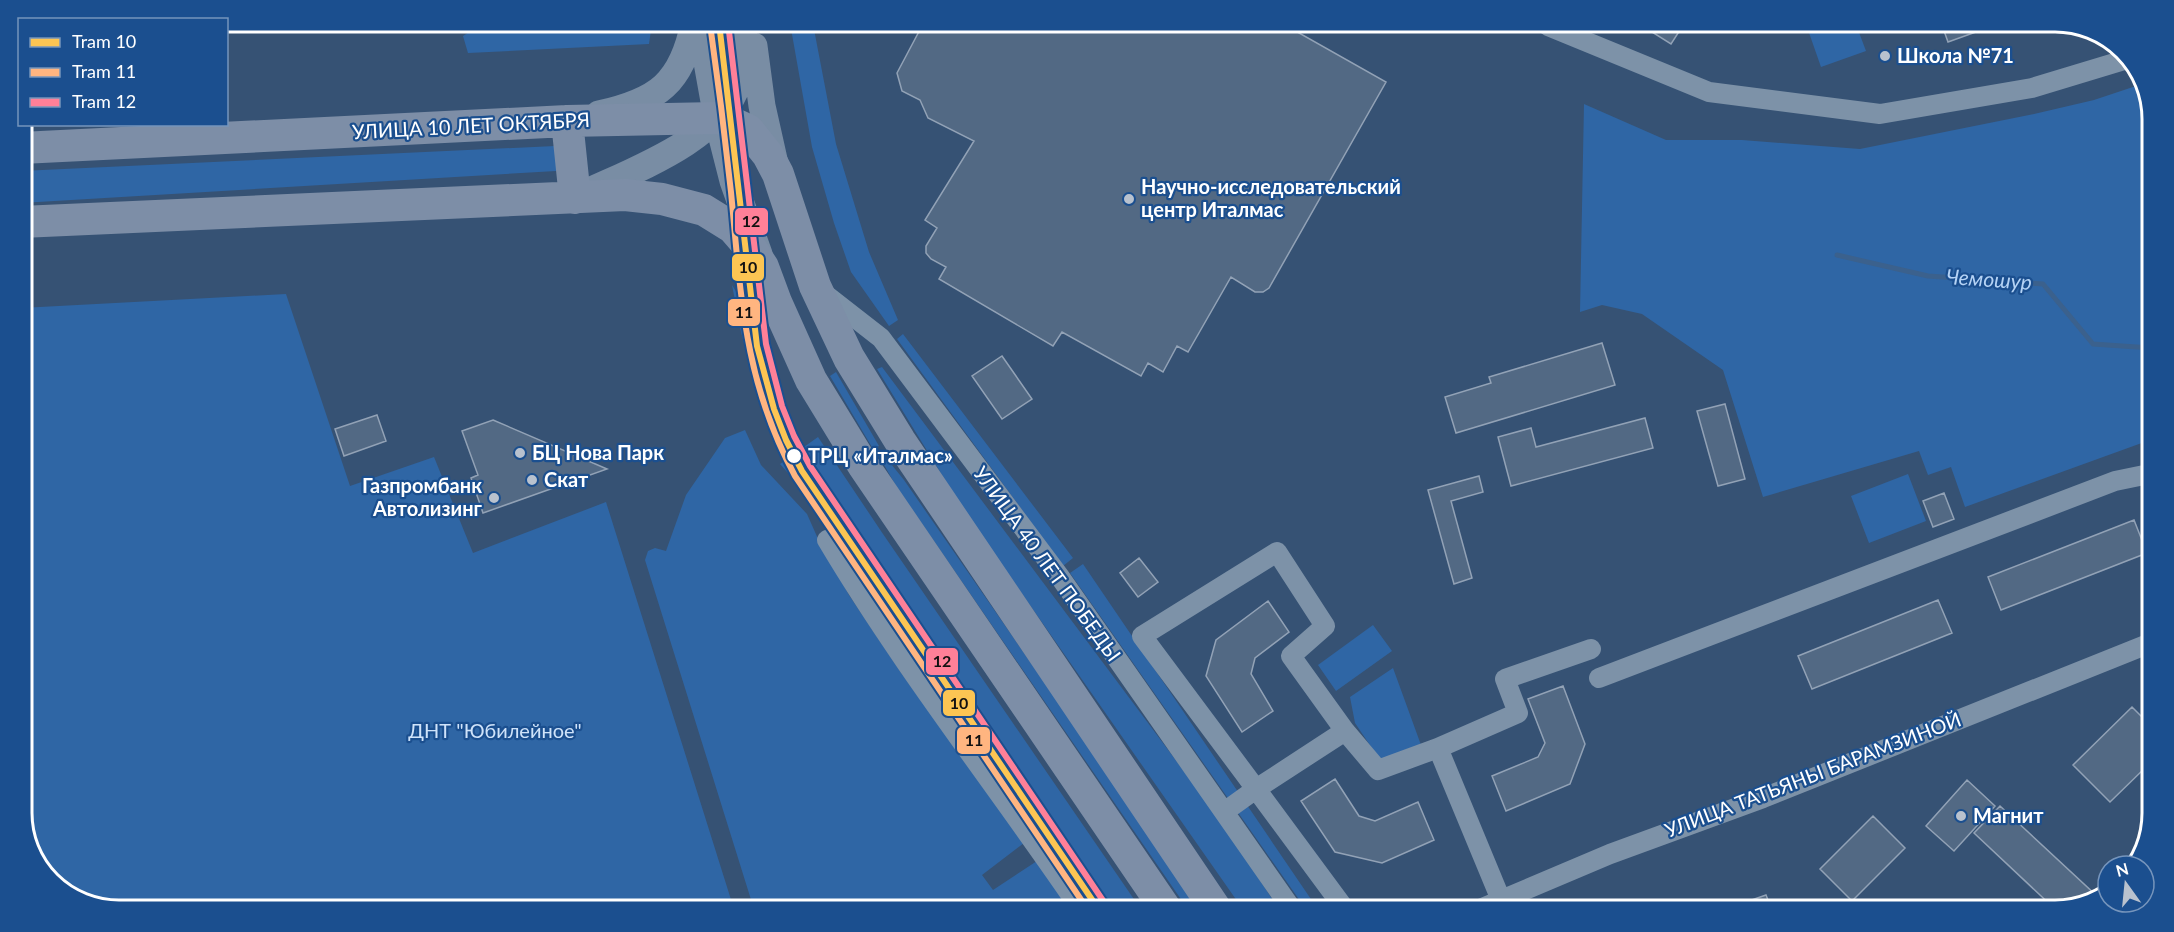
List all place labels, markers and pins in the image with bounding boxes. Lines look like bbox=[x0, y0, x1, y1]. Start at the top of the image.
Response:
place label: Школа №71 bbox=[1897, 43, 2014, 67]
marker: Школа №71 bbox=[1878, 49, 1892, 63]
place label: Научно-исследовательский центр Италмас bbox=[1141, 174, 1401, 221]
marker: Научно-исследовательский центр Италмас bbox=[1122, 192, 1136, 206]
place label: БЦ Нова Парк bbox=[532, 440, 664, 464]
place label: ТРЦ «Италмас» bbox=[808, 443, 953, 467]
marker: БЦ Нова Парк bbox=[513, 446, 527, 460]
marker: ТРЦ «Италмас» bbox=[785, 447, 803, 465]
place label: Скат bbox=[544, 467, 589, 491]
place label: Газпромбанк Автолизинг bbox=[362, 473, 483, 520]
marker: Скат bbox=[525, 473, 539, 487]
marker: Газпромбанк Автолизинг bbox=[487, 491, 501, 505]
place label: Магнит bbox=[1973, 803, 2044, 827]
marker: Магнит bbox=[1954, 809, 1968, 823]

